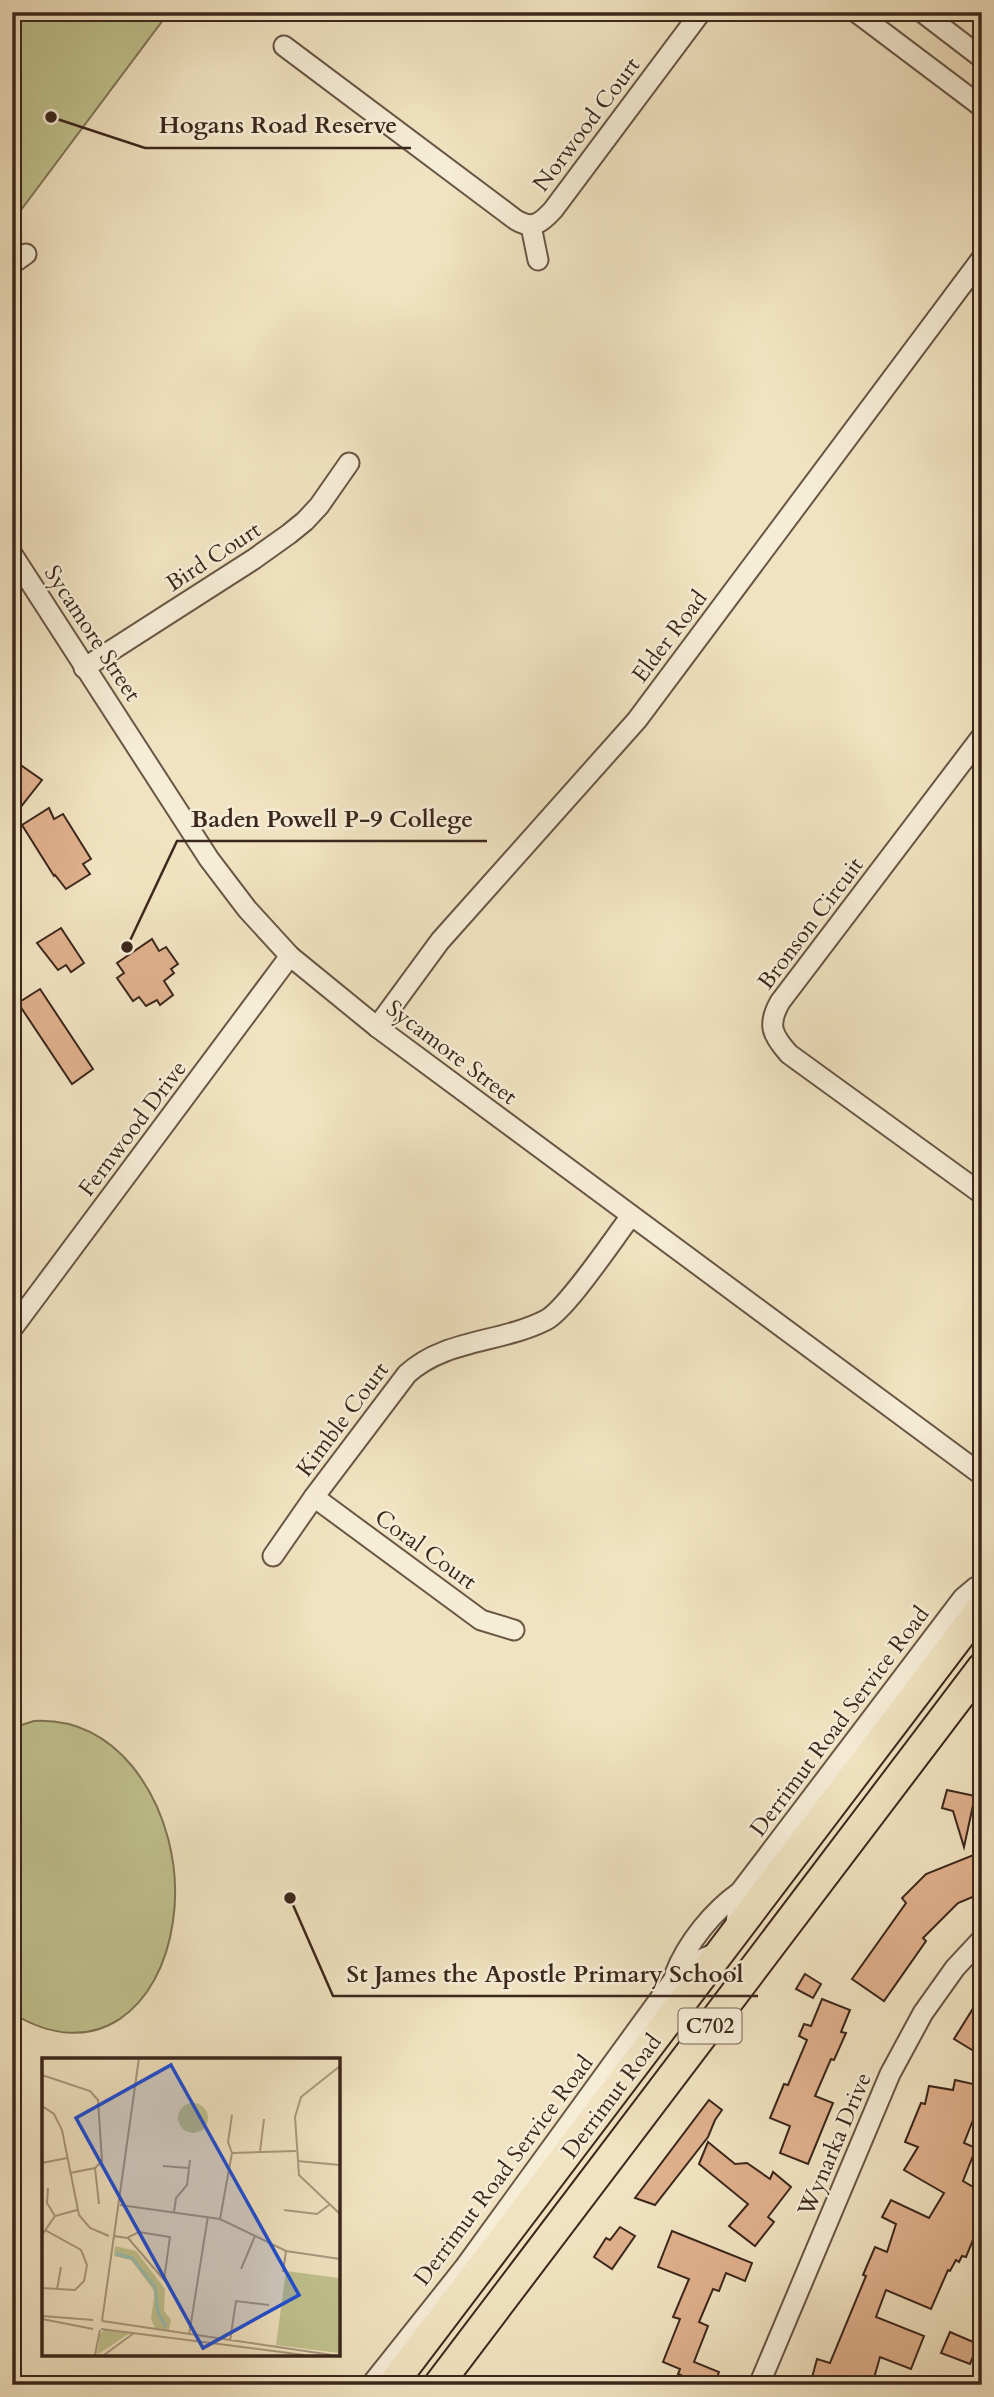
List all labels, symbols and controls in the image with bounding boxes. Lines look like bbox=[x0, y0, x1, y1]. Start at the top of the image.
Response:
street label: Norwood Court bbox=[526, 51, 647, 198]
callout: Hogans Road Reserve bbox=[145, 103, 411, 148]
text: Hogans Road Reserve bbox=[159, 109, 397, 142]
street label: Bird Court bbox=[160, 514, 267, 599]
street label: Sycamore Street bbox=[37, 559, 148, 707]
street label: Elder Road bbox=[625, 583, 715, 689]
callout: Baden Powell P-9 College bbox=[177, 796, 487, 841]
text: Baden Powell P-9 College bbox=[191, 803, 473, 836]
street label: Bronson Circuit bbox=[750, 851, 870, 996]
street label: Sycamore Street bbox=[380, 993, 523, 1112]
street label: Fernwood Drive bbox=[71, 1054, 194, 1202]
street label: Kimble Court bbox=[289, 1356, 396, 1483]
street label: Coral Court bbox=[369, 1502, 483, 1597]
street label: Derrimut Road Service Road bbox=[743, 1599, 937, 1843]
callout: St James the Apostle Primary School bbox=[333, 1951, 758, 1996]
text: St James the Apostle Primary School bbox=[346, 1958, 744, 1991]
road number: C702 bbox=[678, 2008, 742, 2044]
street label: Derrimut Road bbox=[554, 2027, 669, 2165]
street label: Derrimut Road Service Road bbox=[407, 2048, 601, 2292]
inset map bbox=[42, 2058, 340, 2355]
street label: Wynarka Drive bbox=[790, 2068, 879, 2222]

